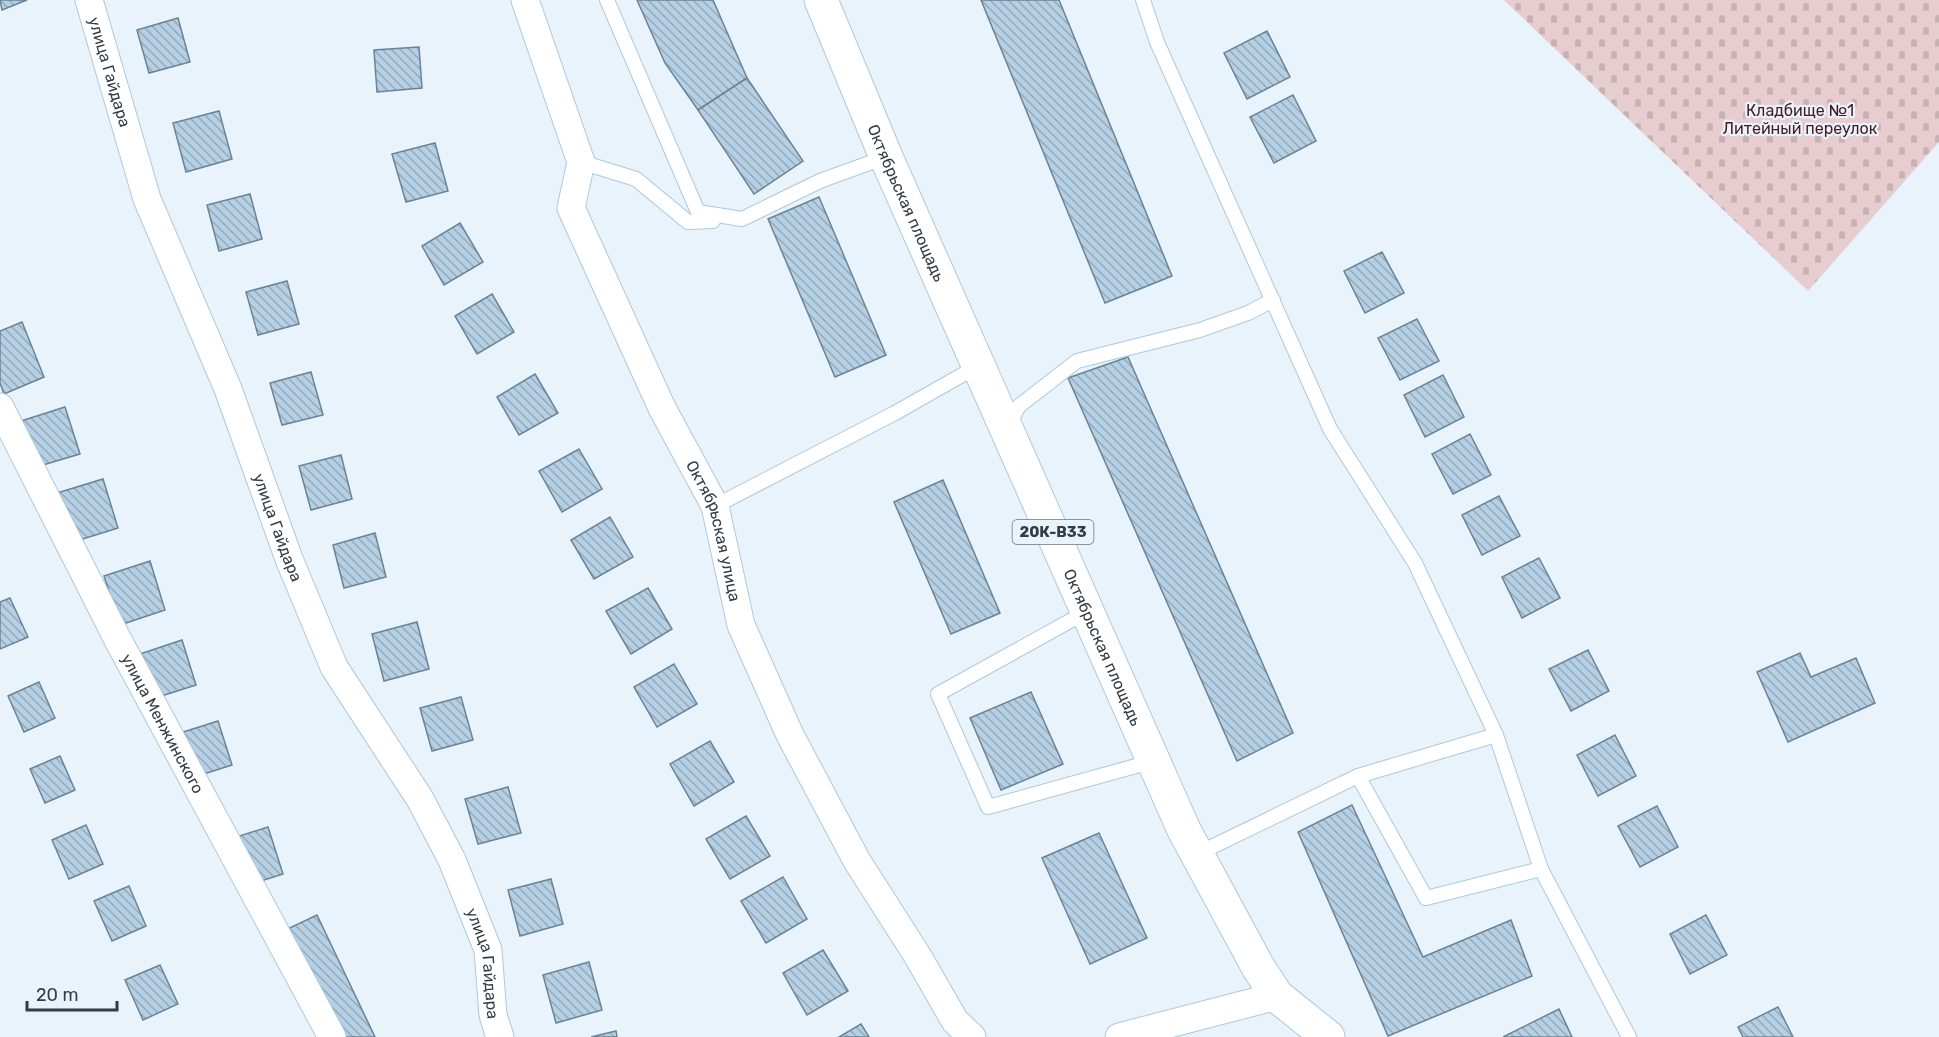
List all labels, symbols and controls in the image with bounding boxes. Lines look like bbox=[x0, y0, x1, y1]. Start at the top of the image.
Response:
street label: улица Гайдара bbox=[84, 15, 135, 129]
park label: Кладбище №1 Литейный переулок bbox=[1723, 101, 1878, 138]
street label: Октябрьская площадь bbox=[863, 121, 949, 284]
street label: Октябрьская улица bbox=[682, 457, 745, 603]
street label: улица Гайдара bbox=[249, 471, 306, 584]
road number: 20К-В33 bbox=[1012, 520, 1094, 544]
street label: Октябрьская площадь bbox=[1060, 566, 1146, 729]
street label: улица Менжинского bbox=[117, 651, 208, 797]
street label: улица Гайдара bbox=[462, 905, 502, 1020]
scale bar bbox=[27, 974, 117, 1012]
text: 20 m bbox=[36, 984, 78, 1006]

